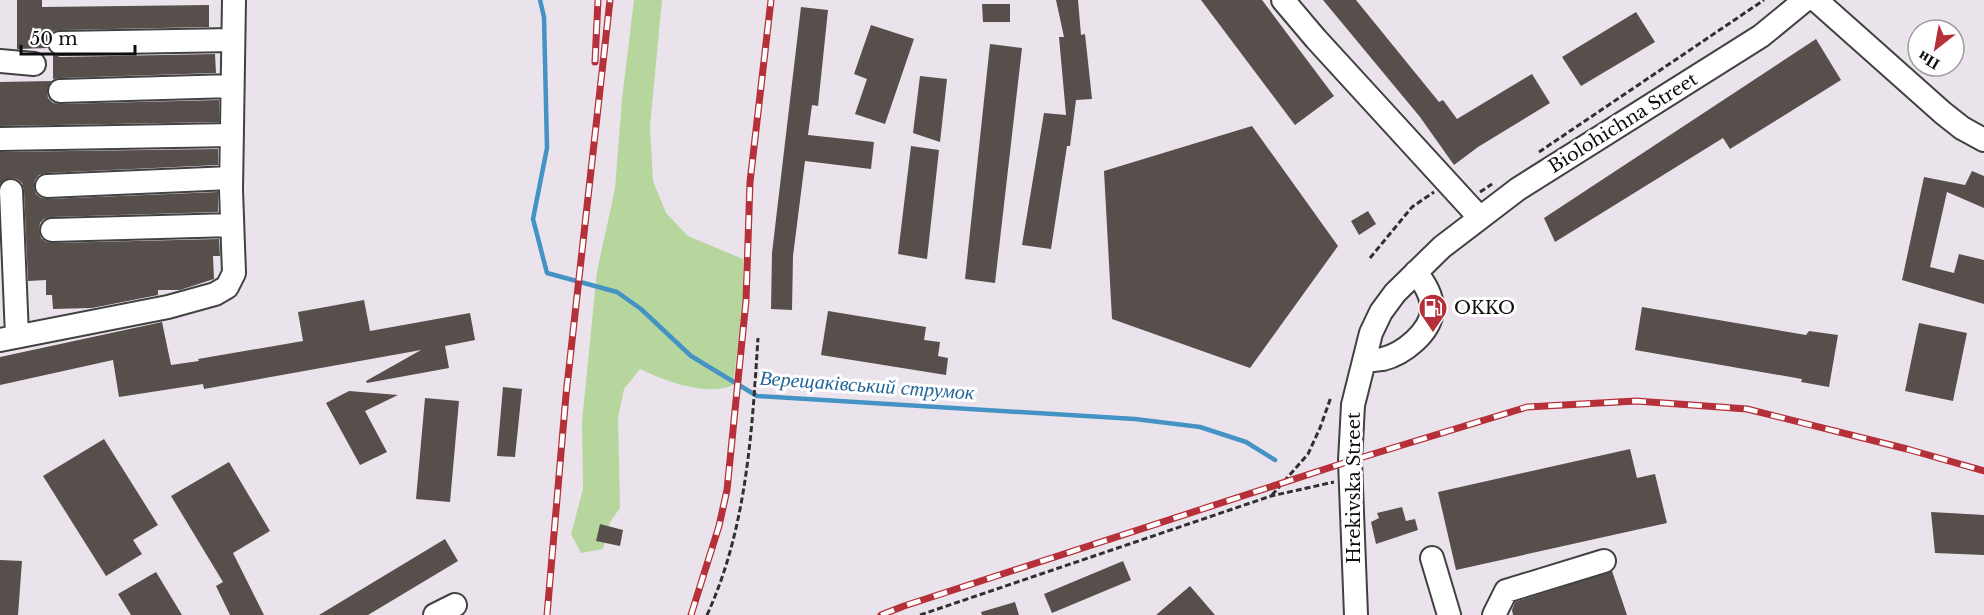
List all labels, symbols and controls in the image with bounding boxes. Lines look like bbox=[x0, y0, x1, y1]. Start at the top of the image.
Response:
scale bar bbox=[21, 18, 135, 56]
north arrow bbox=[1906, 18, 1966, 78]
text: 50 m bbox=[30, 28, 78, 50]
text: Пн bbox=[1914, 47, 1943, 75]
street label: Biolohichna Street bbox=[1544, 68, 1702, 178]
fuel station icon: OKKO bbox=[1417, 292, 1449, 334]
place label: OKKO bbox=[1454, 297, 1515, 319]
water label: Верещаківський струмок bbox=[759, 366, 976, 405]
street label: Hrekivska Street bbox=[1343, 412, 1365, 564]

